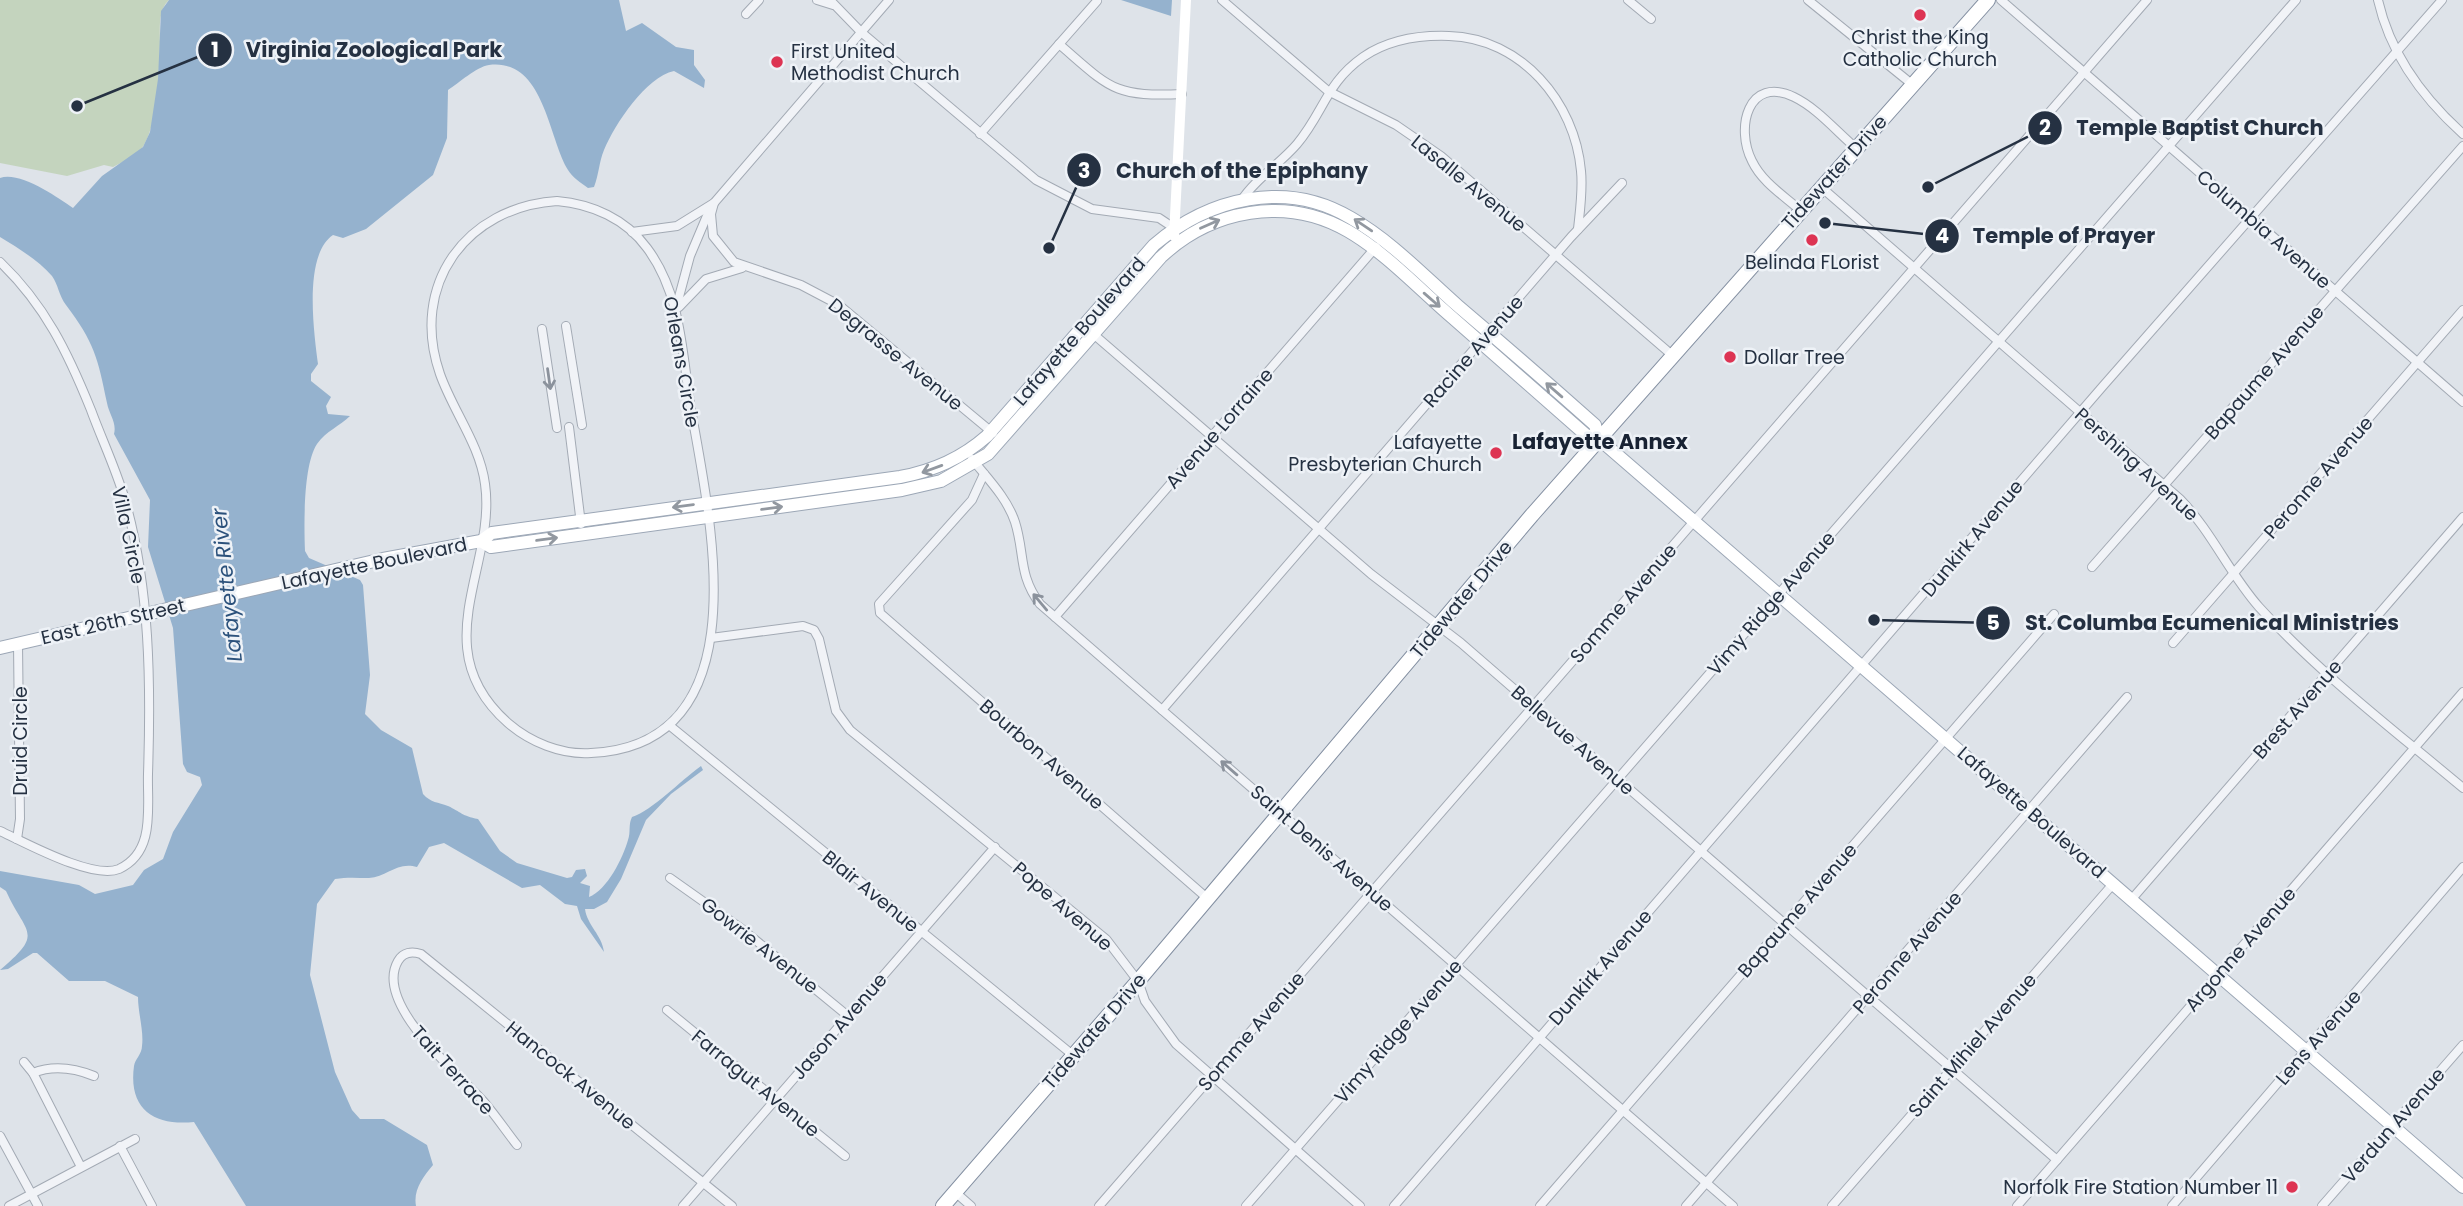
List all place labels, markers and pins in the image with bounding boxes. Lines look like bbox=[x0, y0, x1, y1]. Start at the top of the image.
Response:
marker: Christ the King Catholic Church bbox=[1912, 7, 1928, 23]
place label: Christ the King Catholic Church bbox=[1843, 24, 1997, 73]
callout: Virginia Zoological Park bbox=[197, 29, 516, 71]
place label: First United Methodist Church bbox=[791, 38, 960, 87]
marker: First United Methodist Church bbox=[769, 54, 785, 70]
callout: Temple Baptist Church bbox=[2027, 107, 2338, 149]
callout: Church of the Epiphany bbox=[1067, 149, 1382, 191]
callout: Temple of Prayer bbox=[1924, 215, 2170, 257]
marker: Belinda FLorist bbox=[1804, 232, 1820, 248]
place label: Belinda FLorist bbox=[1745, 249, 1879, 276]
place label: Dollar Tree bbox=[1744, 344, 1845, 371]
marker: Dollar Tree bbox=[1722, 349, 1738, 365]
place label: Lafayette Presbyterian Church bbox=[1288, 429, 1482, 478]
marker: Lafayette Presbyterian Church bbox=[1488, 445, 1504, 461]
callout: St. Columba Ecumenical Ministries bbox=[1976, 602, 2413, 644]
place label: Norfolk Fire Station Number 11 bbox=[2003, 1174, 2278, 1201]
marker: Norfolk Fire Station Number 11 bbox=[2284, 1179, 2300, 1195]

